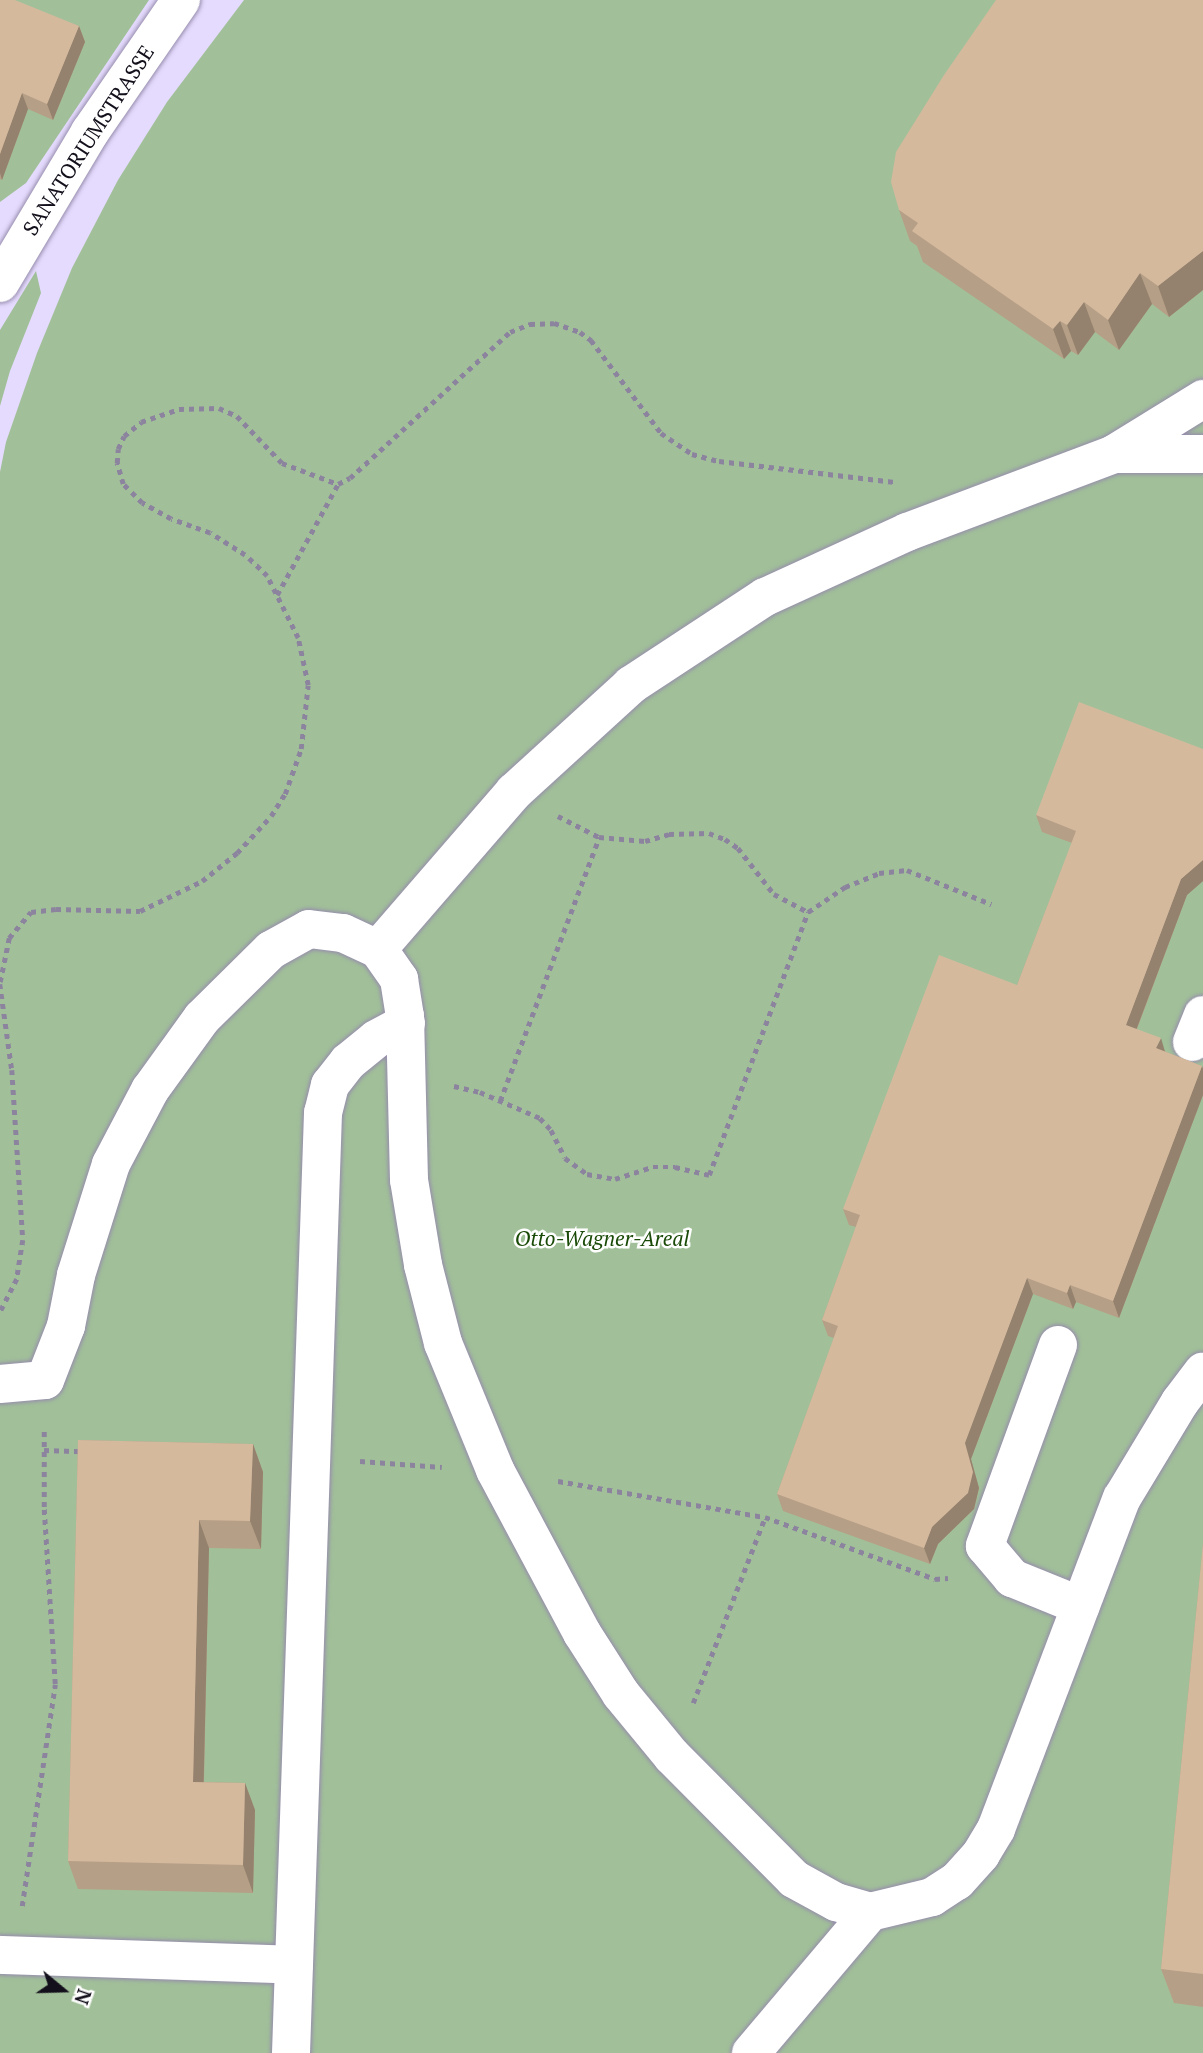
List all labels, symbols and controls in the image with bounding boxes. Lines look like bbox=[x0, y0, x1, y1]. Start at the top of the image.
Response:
street label: SANATORIUMSTRASSE bbox=[17, 40, 159, 240]
park label: Otto-Wagner-Areal bbox=[515, 1225, 689, 1251]
north arrow bbox=[28, 1955, 98, 2025]
text: N bbox=[69, 1986, 97, 2008]

